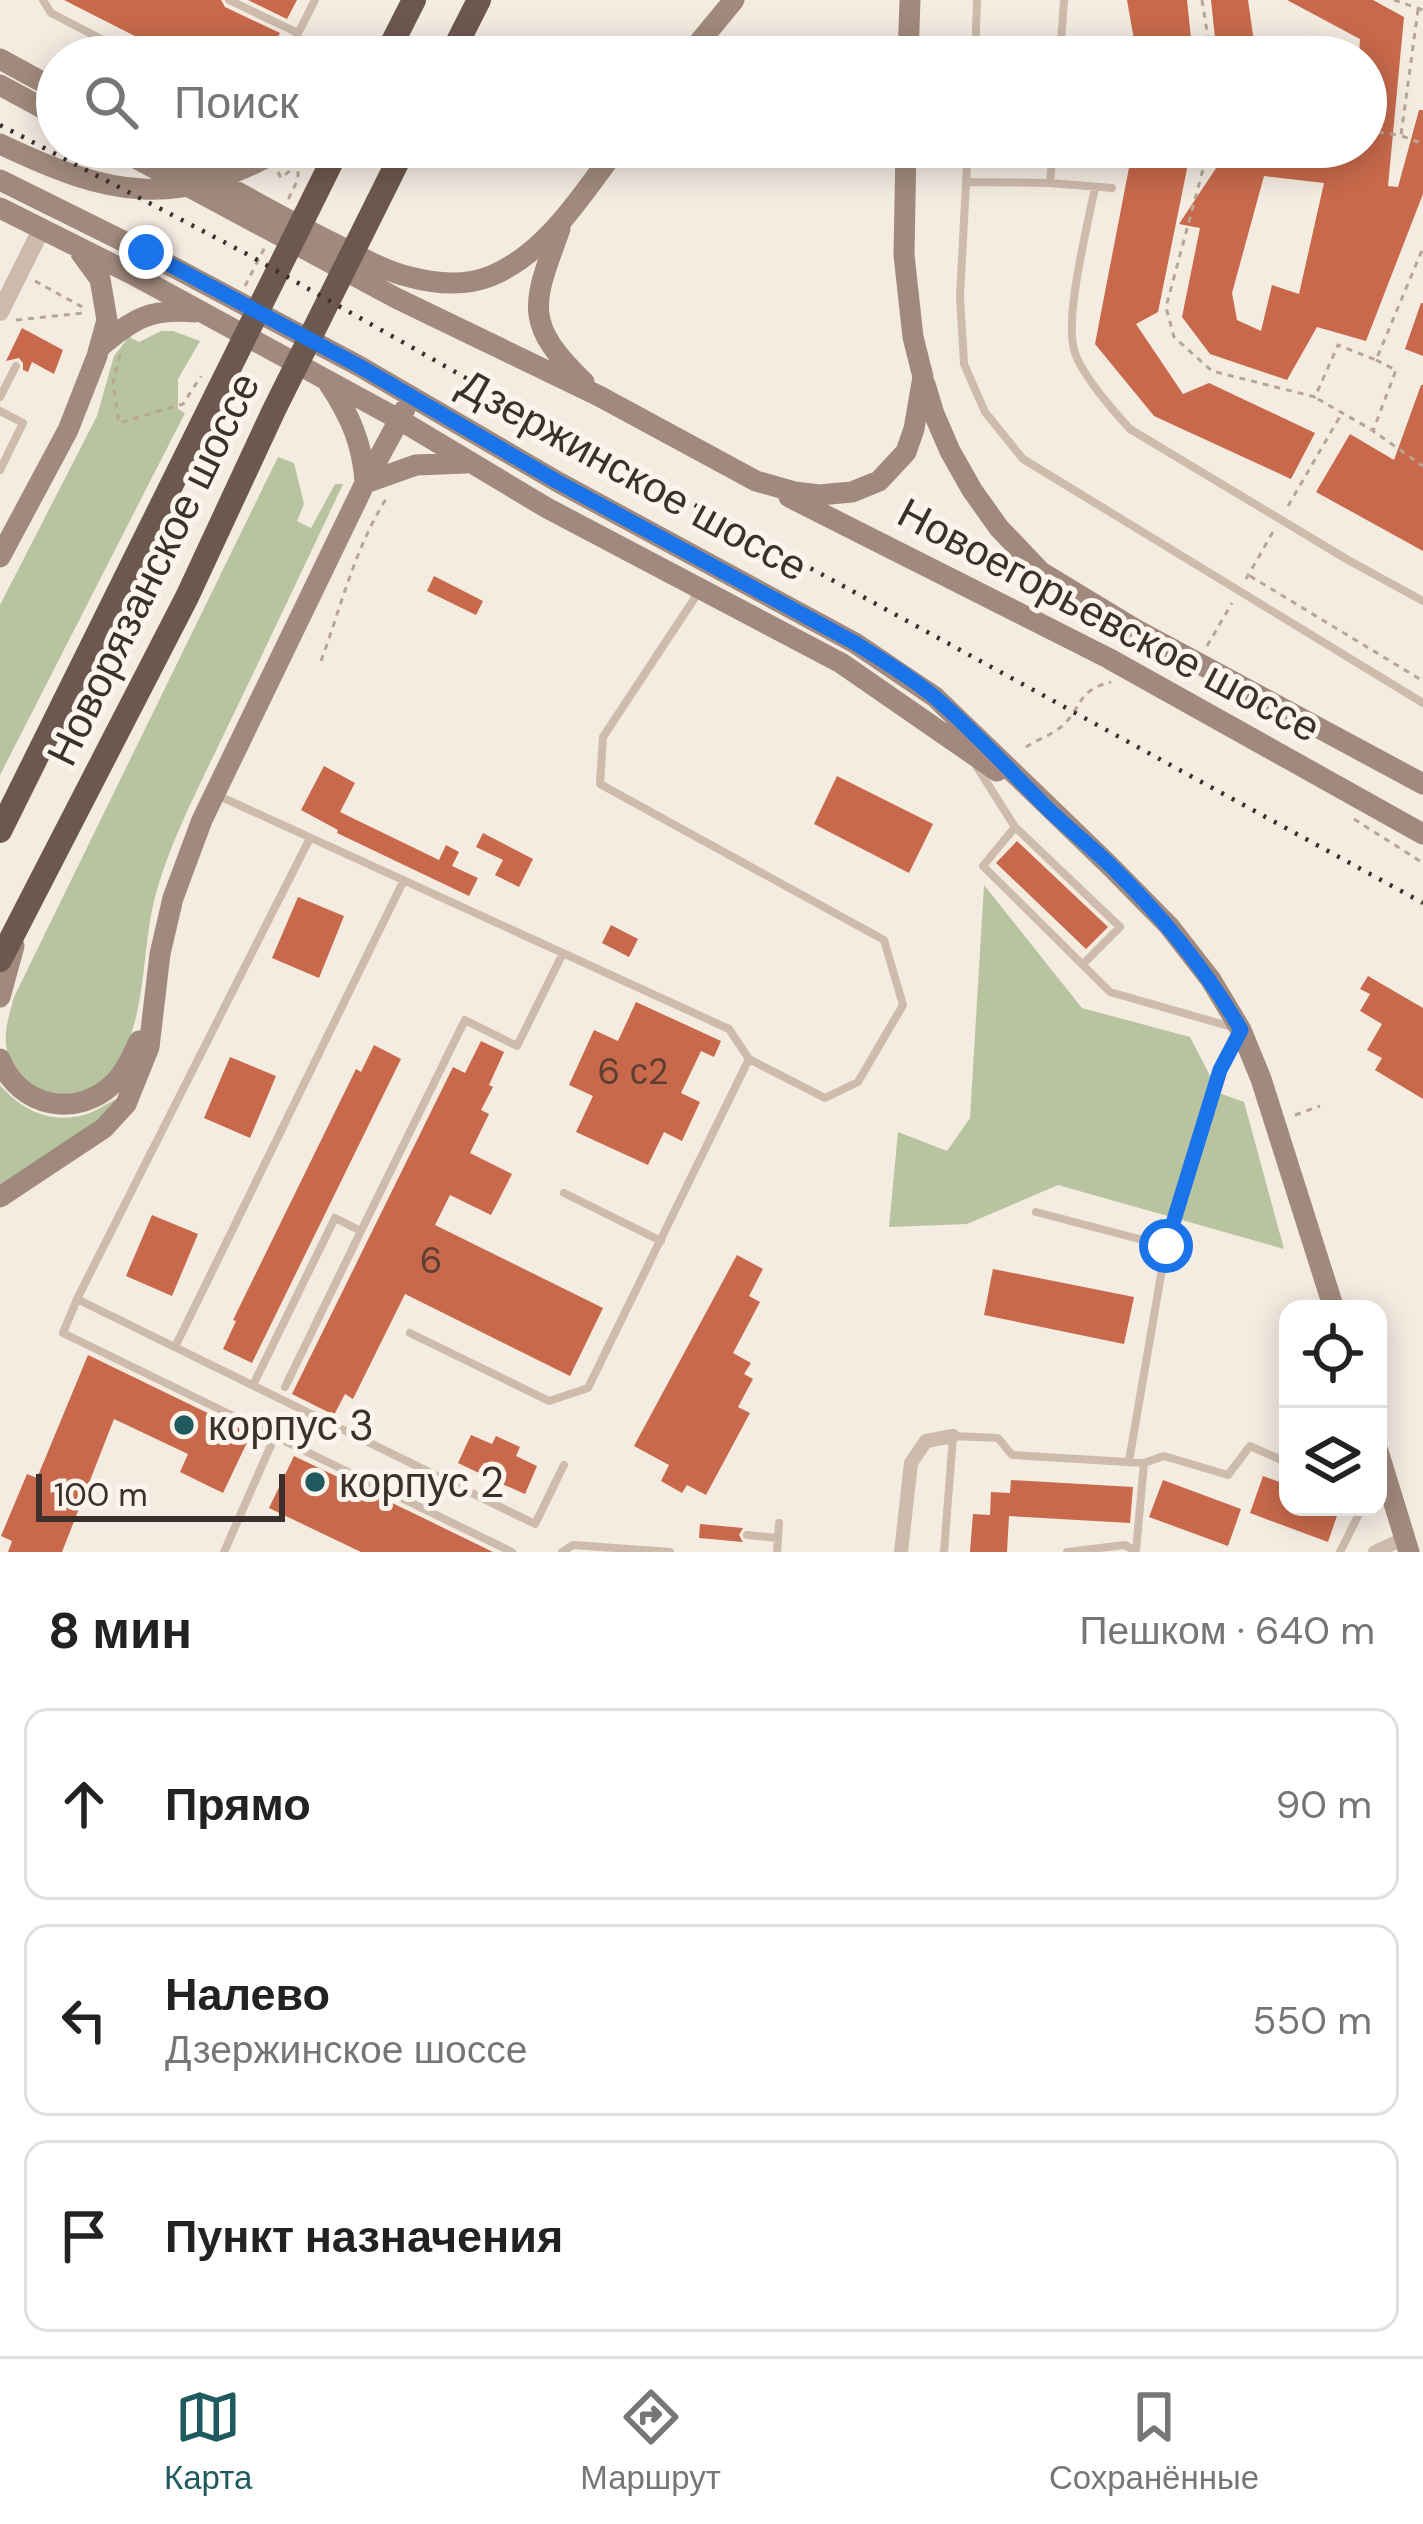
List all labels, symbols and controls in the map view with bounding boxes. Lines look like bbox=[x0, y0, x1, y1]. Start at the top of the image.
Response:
search box bbox=[36, 36, 1387, 168]
icon: search bbox=[78, 69, 144, 135]
text: Поиск bbox=[174, 73, 299, 132]
route end bbox=[119, 225, 173, 279]
street label: Дзержинское шоссе bbox=[449, 356, 817, 594]
street label: Новорязанское шоссе bbox=[34, 363, 272, 775]
street label: Новоегорьевское шоссе bbox=[888, 485, 1330, 755]
house number: 6 с2 bbox=[598, 1048, 668, 1095]
route start bbox=[1139, 1219, 1193, 1273]
house number: 6 bbox=[420, 1237, 442, 1284]
map controls bbox=[1279, 1300, 1387, 1516]
button: locate bbox=[1279, 1300, 1387, 1408]
place label: корпус 3 bbox=[208, 1398, 374, 1453]
button: layers bbox=[1279, 1408, 1387, 1516]
marker: корпус 3 bbox=[171, 1412, 197, 1438]
place label: корпус 2 bbox=[339, 1455, 504, 1510]
scale bar bbox=[36, 1468, 285, 1521]
marker: корпус 2 bbox=[302, 1469, 328, 1495]
text: 100 m bbox=[54, 1473, 148, 1516]
text: 8 мин bbox=[48, 1597, 192, 1664]
text: Пешком · 640 m bbox=[1080, 1605, 1375, 1656]
icon: ahead bbox=[51, 1771, 117, 1837]
text: Прямо bbox=[165, 1775, 311, 1834]
text: 90 m bbox=[1276, 1779, 1372, 1830]
text: Налево bbox=[165, 1965, 330, 2024]
icon: left bbox=[51, 1987, 117, 2053]
text: 550 m bbox=[1253, 1995, 1372, 2046]
text: Дзержинское шоссе bbox=[165, 2024, 527, 2075]
icon: arrive bbox=[51, 2203, 117, 2269]
text: Пункт назначения bbox=[165, 2207, 563, 2266]
tab: Карта bbox=[164, 2384, 252, 2499]
tab: Маршрут bbox=[580, 2384, 721, 2499]
tab: Сохранённые bbox=[1049, 2384, 1259, 2499]

